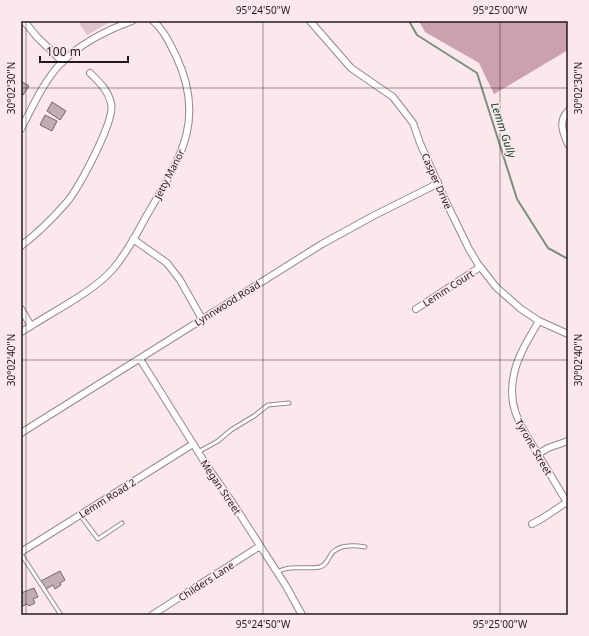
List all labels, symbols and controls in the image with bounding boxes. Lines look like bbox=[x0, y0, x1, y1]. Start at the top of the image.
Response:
text: 95°24'50"W bbox=[236, 3, 291, 17]
text: 95°25'00"W bbox=[473, 3, 528, 17]
scale bar bbox=[40, 38, 128, 64]
text: 100 m bbox=[46, 43, 81, 60]
text: 30°02'30"N bbox=[4, 62, 18, 114]
text: 30°02'30"N bbox=[571, 62, 585, 114]
water label: Lemm Gully bbox=[488, 100, 520, 160]
street label: Jetty Manor bbox=[150, 147, 188, 202]
street label: Casper Drive bbox=[418, 151, 456, 212]
street label: Lemm Court bbox=[420, 266, 477, 310]
street label: Lynnwood Road bbox=[191, 277, 263, 329]
text: 30°02'40"N bbox=[4, 334, 18, 386]
text: 30°02'40"N bbox=[571, 334, 585, 386]
street label: Tyrone Street bbox=[512, 416, 556, 478]
street label: Megan Street bbox=[198, 457, 245, 517]
street label: Lemm Road 2 bbox=[76, 475, 138, 521]
street label: Childers Lane bbox=[176, 558, 237, 604]
text: 95°24'50"W bbox=[236, 617, 291, 631]
text: 95°25'00"W bbox=[473, 617, 528, 631]

